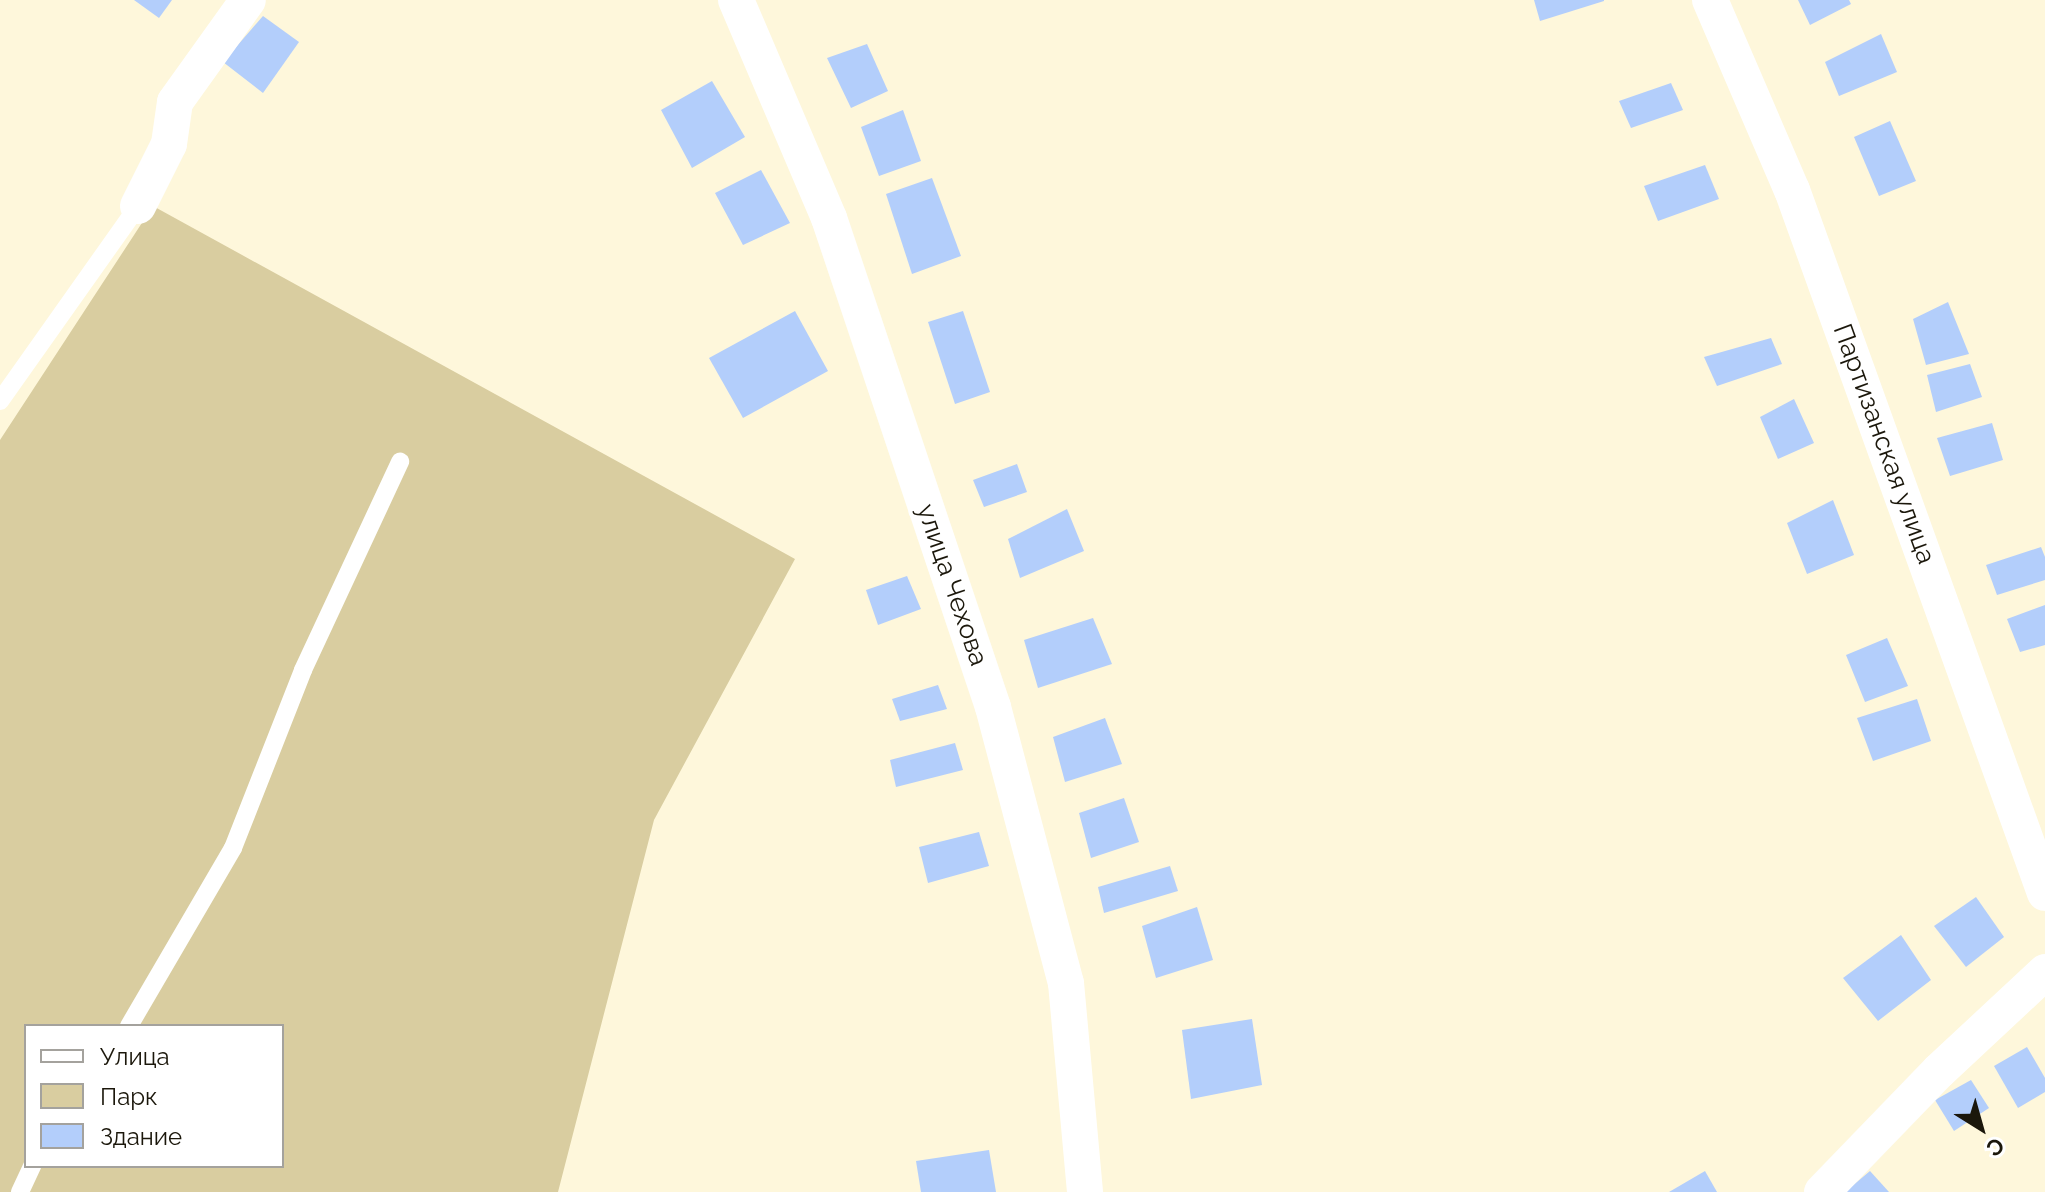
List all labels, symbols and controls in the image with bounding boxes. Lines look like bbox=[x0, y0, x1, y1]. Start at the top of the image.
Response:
street label: Партизанская улица bbox=[1826, 320, 1942, 568]
street label: улица Чехова bbox=[910, 500, 994, 670]
legend bbox=[24, 1024, 284, 1168]
text: Улица bbox=[100, 1042, 170, 1071]
text: Парк bbox=[100, 1082, 158, 1111]
north arrow bbox=[1941, 1088, 2021, 1168]
text: Здание bbox=[100, 1122, 182, 1151]
text: С bbox=[1982, 1132, 2009, 1162]

